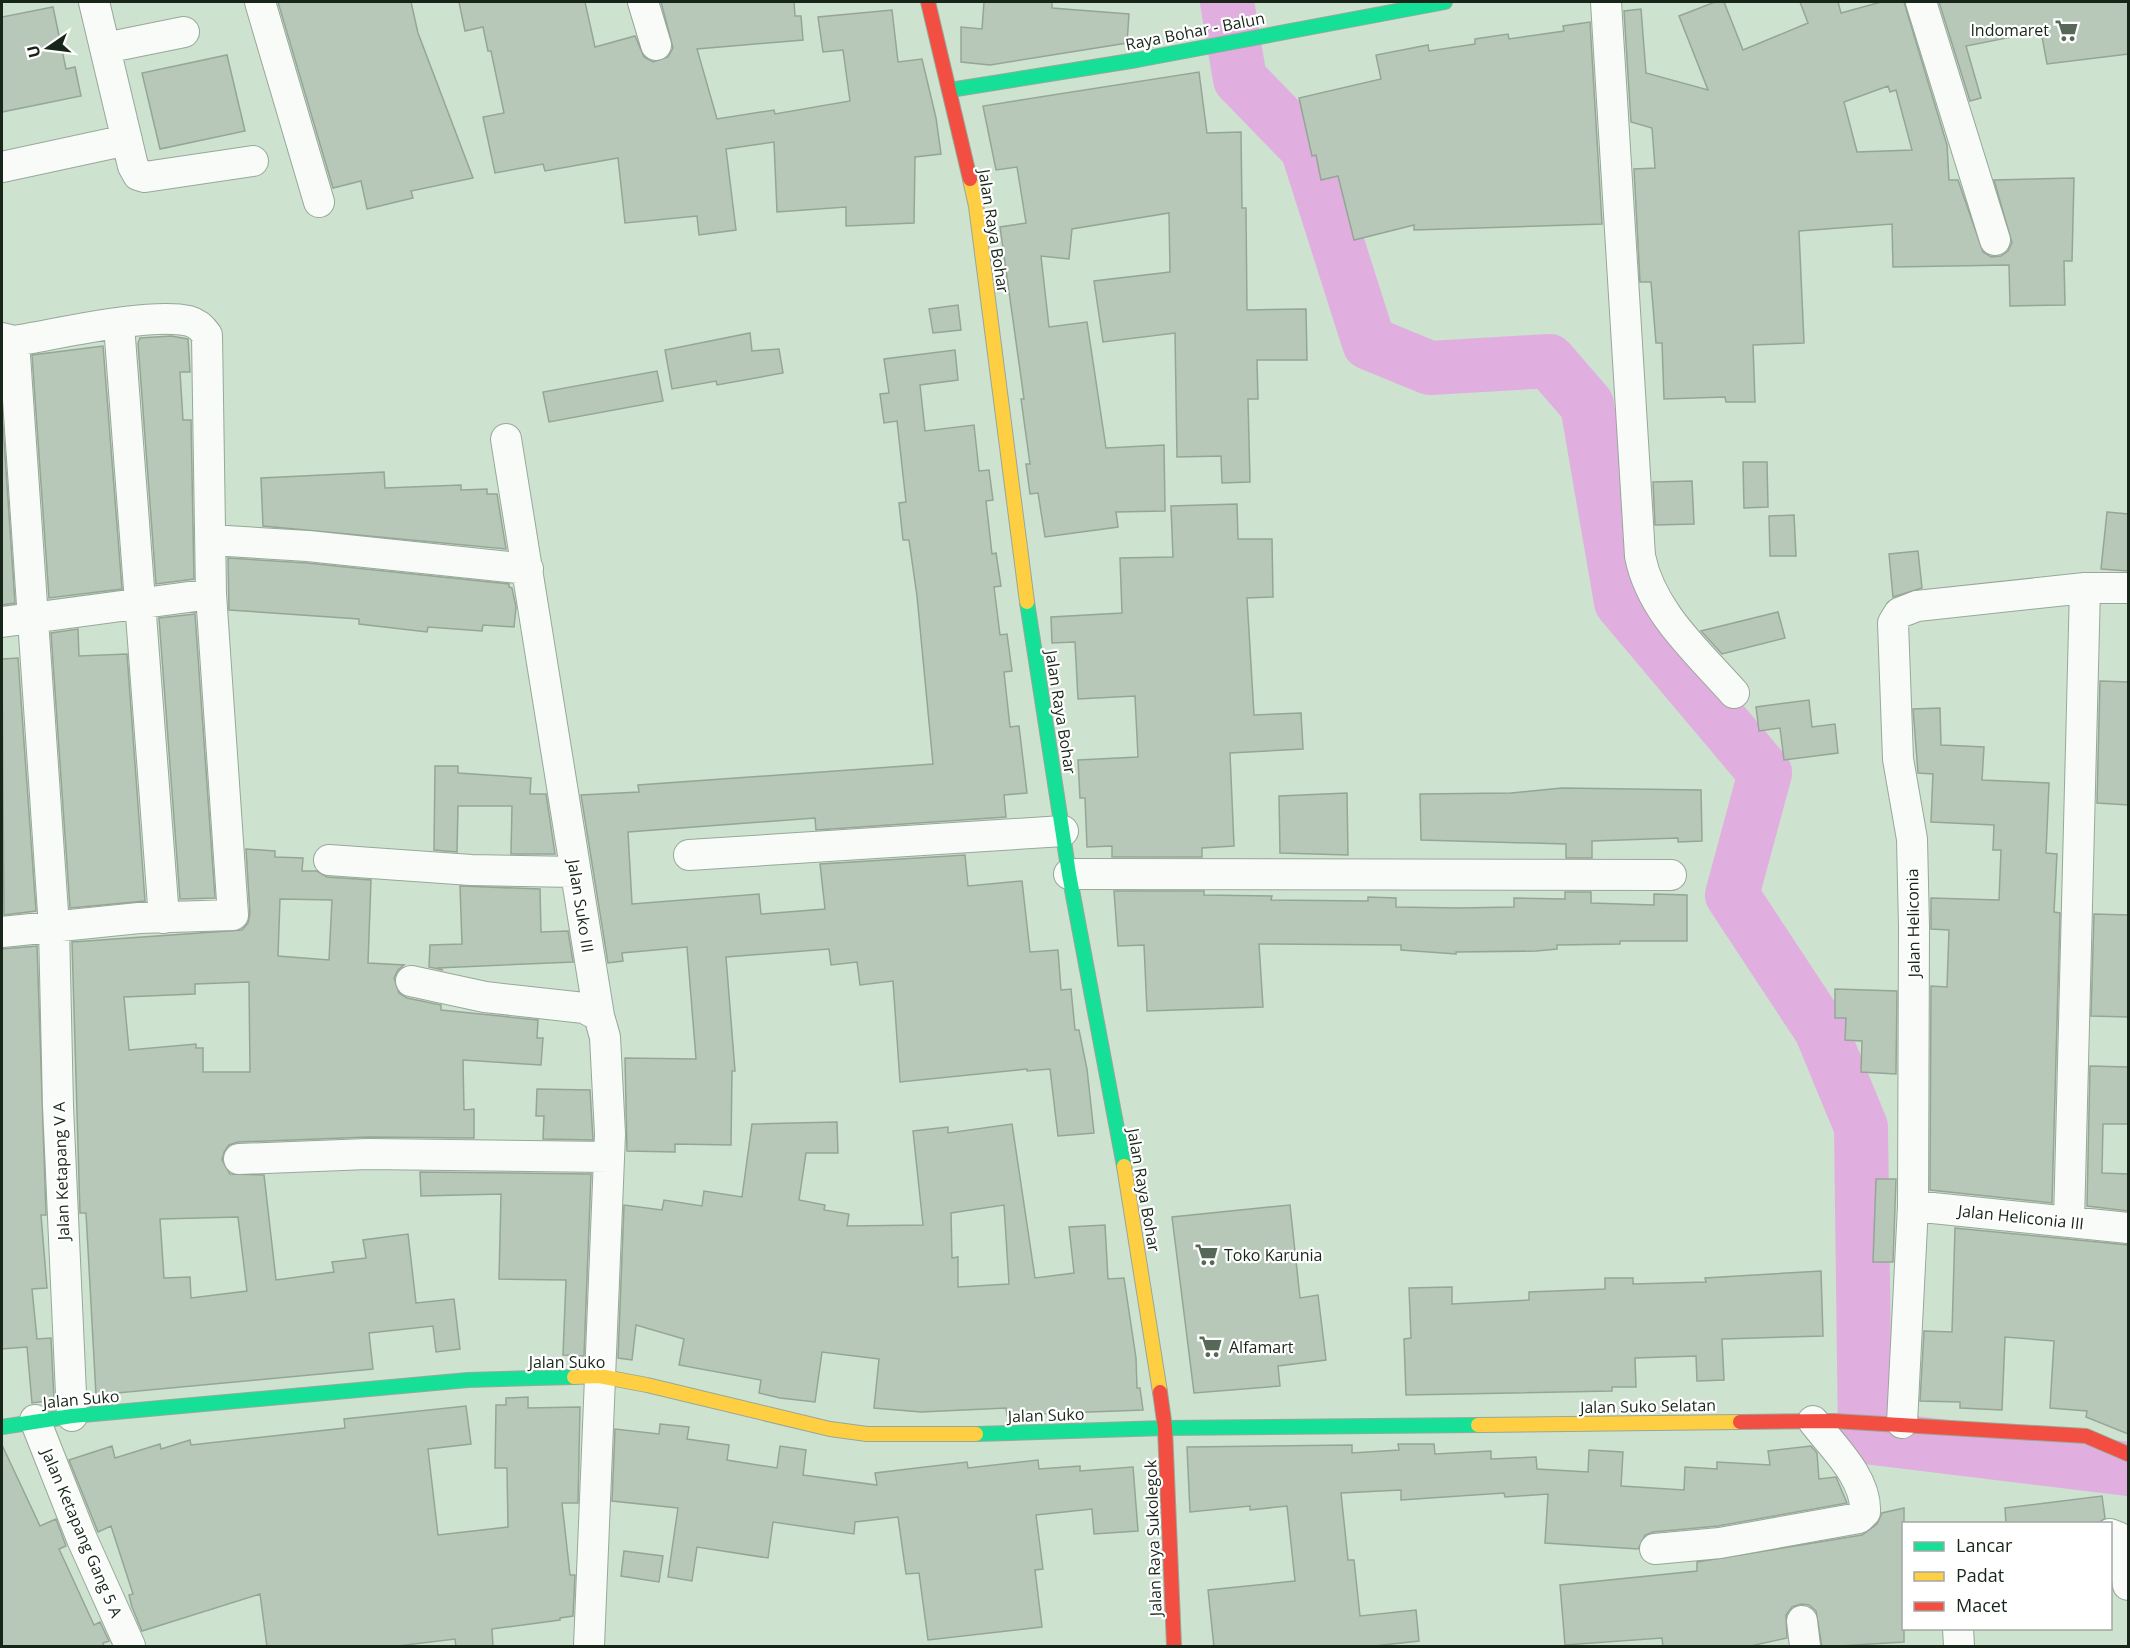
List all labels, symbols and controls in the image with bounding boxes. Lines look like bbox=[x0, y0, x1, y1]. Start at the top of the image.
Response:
street label: Raya Bohar - Balun bbox=[1124, 7, 1266, 55]
supermarket icon: Indomaret bbox=[2054, 17, 2080, 43]
north arrow bbox=[18, 18, 78, 78]
place label: Indomaret bbox=[1970, 19, 2049, 41]
text: U bbox=[21, 43, 46, 60]
street label: Jalan Raya Bohar bbox=[973, 166, 1015, 295]
street label: Jalan Raya Bohar bbox=[1040, 647, 1082, 776]
street label: Jalan Suko III bbox=[562, 856, 599, 954]
street label: Jalan Heliconia bbox=[1901, 868, 1925, 980]
street label: Jalan Ketapang V A bbox=[48, 1100, 74, 1243]
street label: Jalan Raya Bohar bbox=[1122, 1125, 1166, 1254]
street label: Jalan Heliconia III bbox=[1955, 1199, 2085, 1235]
supermarket icon: Toko Karunia bbox=[1193, 1242, 1219, 1268]
place label: Toko Karunia bbox=[1224, 1244, 1322, 1266]
supermarket icon: Alfamart bbox=[1198, 1334, 1224, 1360]
place label: Alfamart bbox=[1229, 1336, 1294, 1358]
street label: Jalan Suko bbox=[527, 1351, 605, 1373]
street label: Jalan Suko bbox=[40, 1385, 120, 1413]
street label: Jalan Suko Selatan bbox=[1578, 1394, 1716, 1418]
street label: Jalan Suko bbox=[1005, 1403, 1085, 1427]
street label: Jalan Ketapang Gang 5 A bbox=[36, 1443, 128, 1622]
street label: Jalan Raya Sukolegok bbox=[1139, 1459, 1167, 1618]
legend bbox=[1902, 1522, 2112, 1630]
text: Lancar bbox=[1956, 1533, 2013, 1557]
text: Padat bbox=[1956, 1563, 2004, 1587]
text: Macet bbox=[1956, 1593, 2007, 1617]

